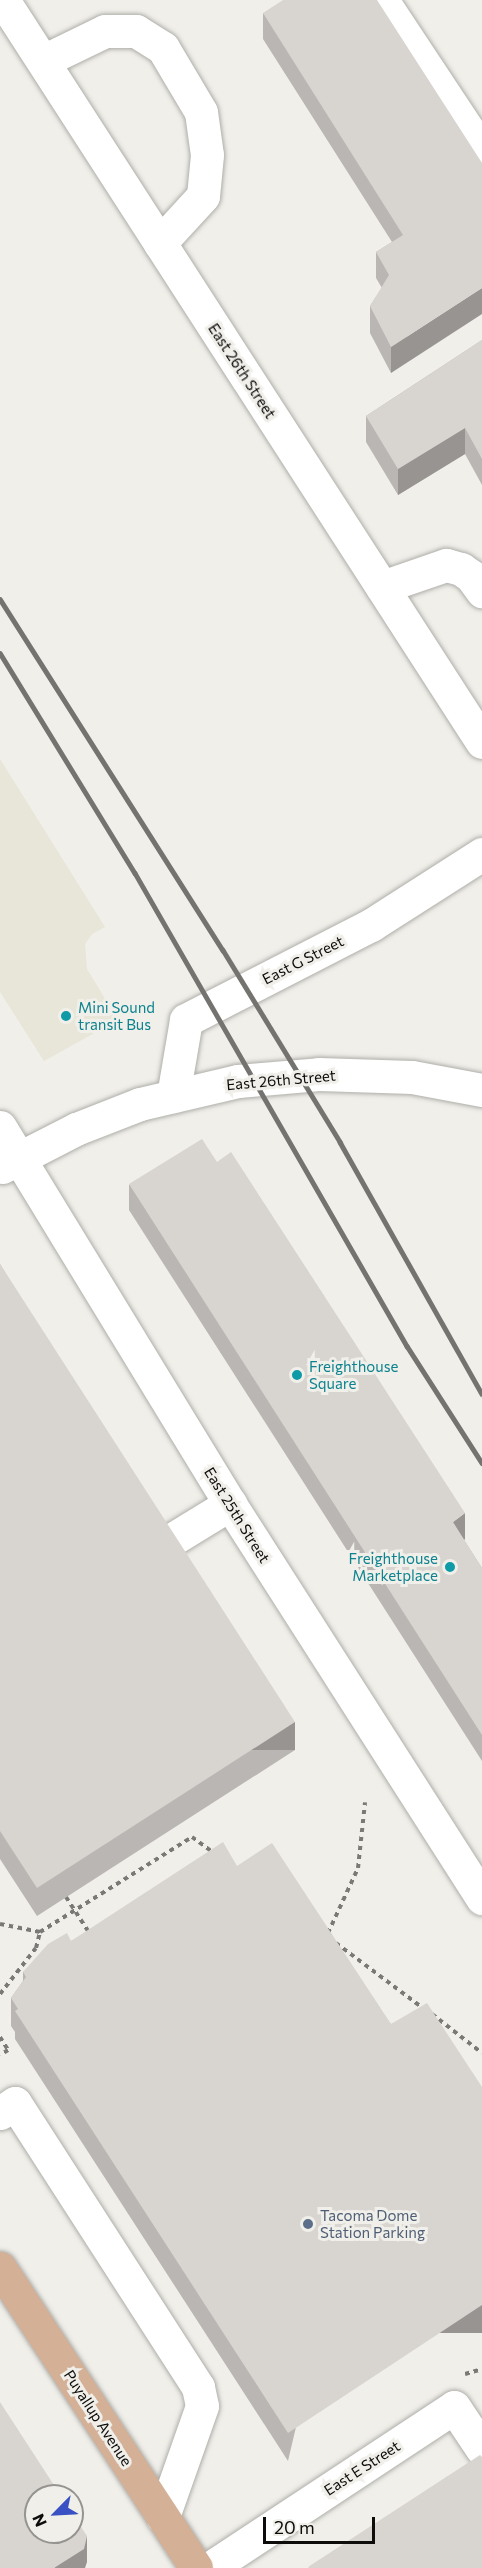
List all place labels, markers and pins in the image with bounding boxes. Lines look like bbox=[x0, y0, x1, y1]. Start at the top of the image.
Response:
place label: Mini Sound transit Bus bbox=[78, 998, 155, 1033]
marker: Mini Sound transit Bus bbox=[59, 1009, 73, 1023]
place label: Freighthouse Square bbox=[309, 1357, 398, 1392]
marker: Freighthouse Square bbox=[290, 1368, 304, 1382]
place label: Freighthouse Marketplace bbox=[349, 1549, 438, 1584]
marker: Freighthouse Marketplace bbox=[443, 1560, 457, 1574]
place label: Tacoma Dome Station Parking bbox=[320, 2206, 425, 2241]
marker: Tacoma Dome Station Parking bbox=[301, 2217, 315, 2231]

